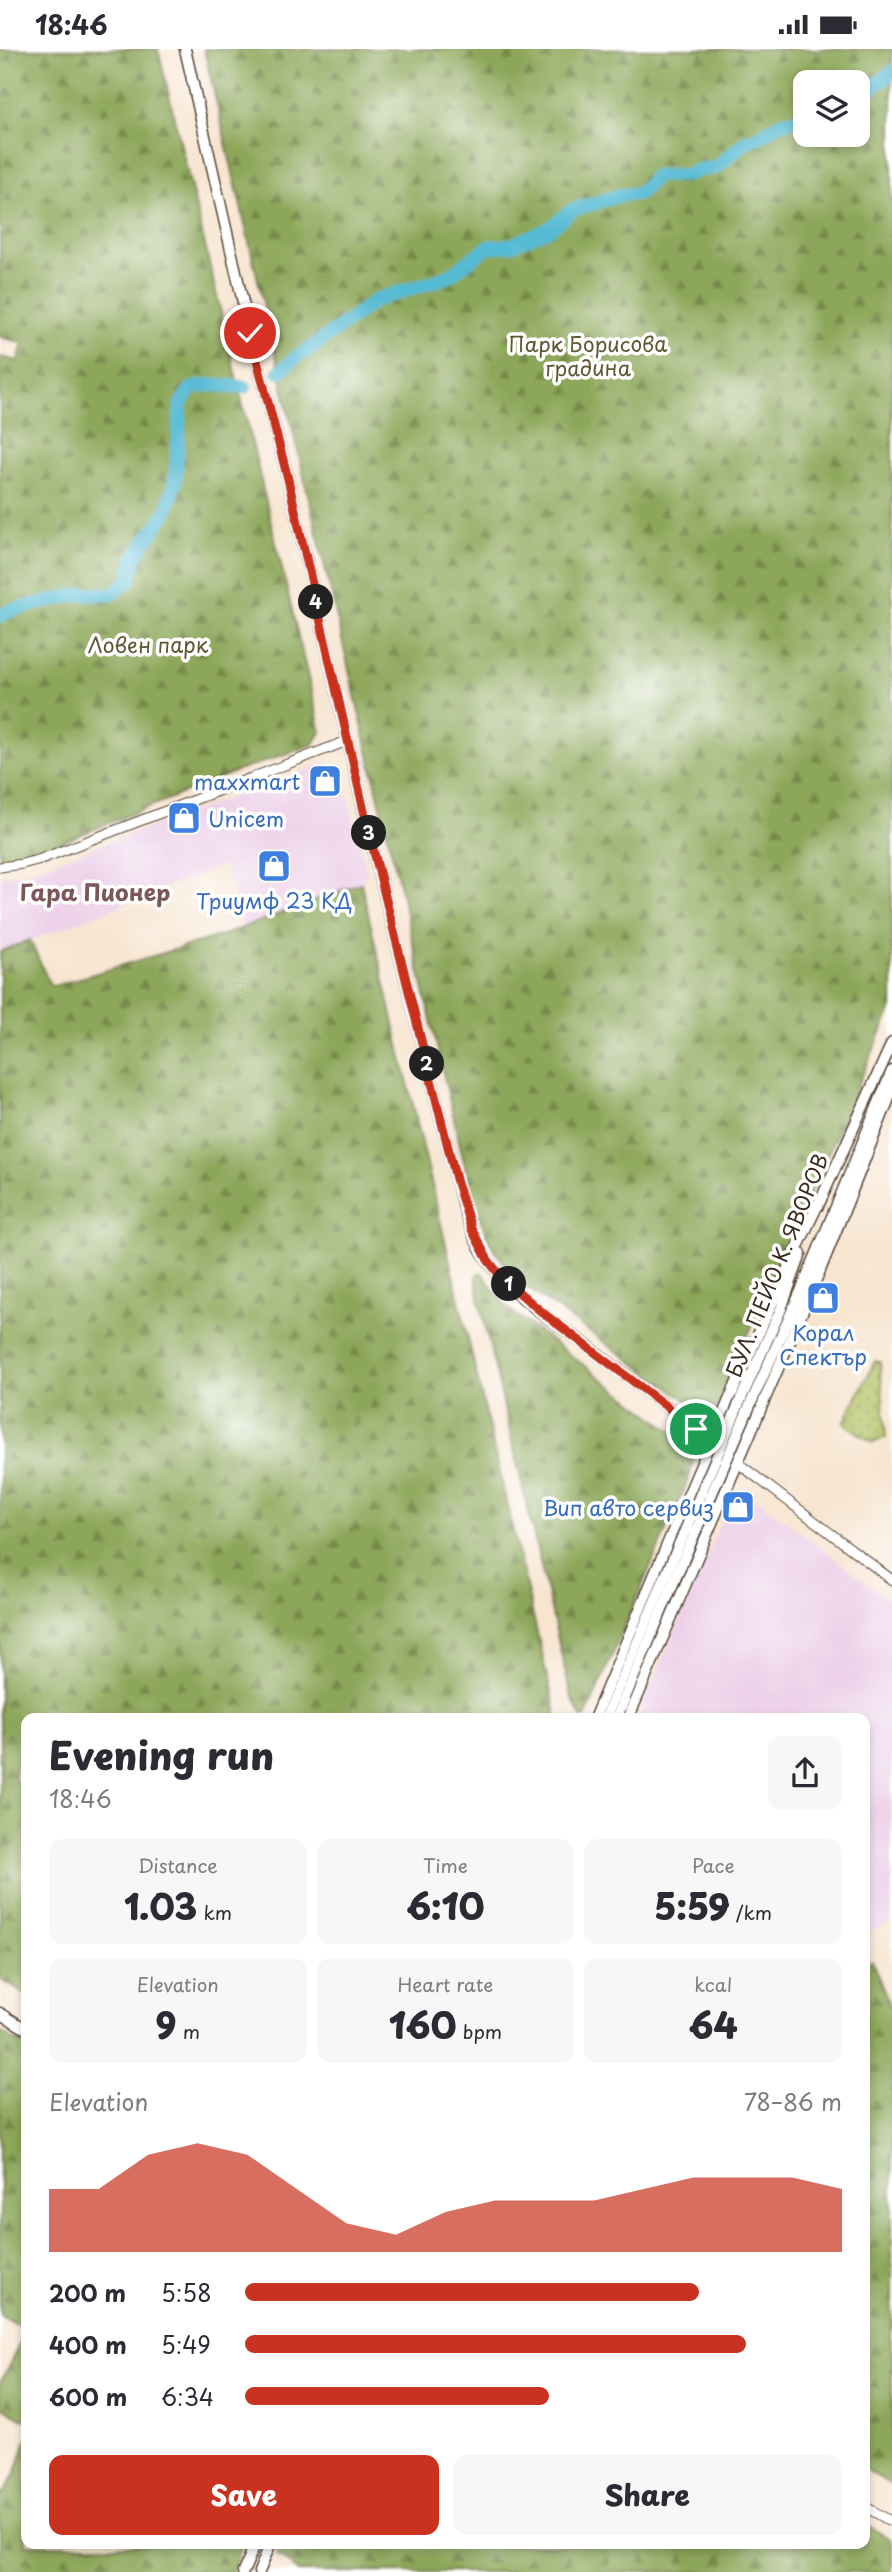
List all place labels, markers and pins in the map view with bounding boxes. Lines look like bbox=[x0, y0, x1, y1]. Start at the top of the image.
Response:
pin bbox=[220, 303, 280, 363]
pin: 4 bbox=[298, 585, 334, 619]
shop icon: maxxmart bbox=[306, 762, 344, 800]
place label: maxxmart bbox=[194, 765, 300, 797]
shop icon: Unicem bbox=[165, 799, 203, 837]
place label: Unicem bbox=[208, 802, 284, 834]
pin: 3 bbox=[352, 815, 386, 851]
shop icon: Триумф 23 КД bbox=[255, 847, 293, 885]
place label: Триумф 23 КД bbox=[196, 884, 352, 916]
pin: 2 bbox=[410, 1047, 444, 1081]
pin: 1 bbox=[491, 1267, 526, 1301]
shop icon: Корал Спектър bbox=[804, 1279, 842, 1317]
place label: Корал Спектър bbox=[779, 1316, 867, 1372]
pin bbox=[666, 1399, 726, 1459]
shop icon: Вип авто сервиз bbox=[719, 1488, 757, 1526]
place label: Вип авто сервиз bbox=[543, 1491, 714, 1523]

